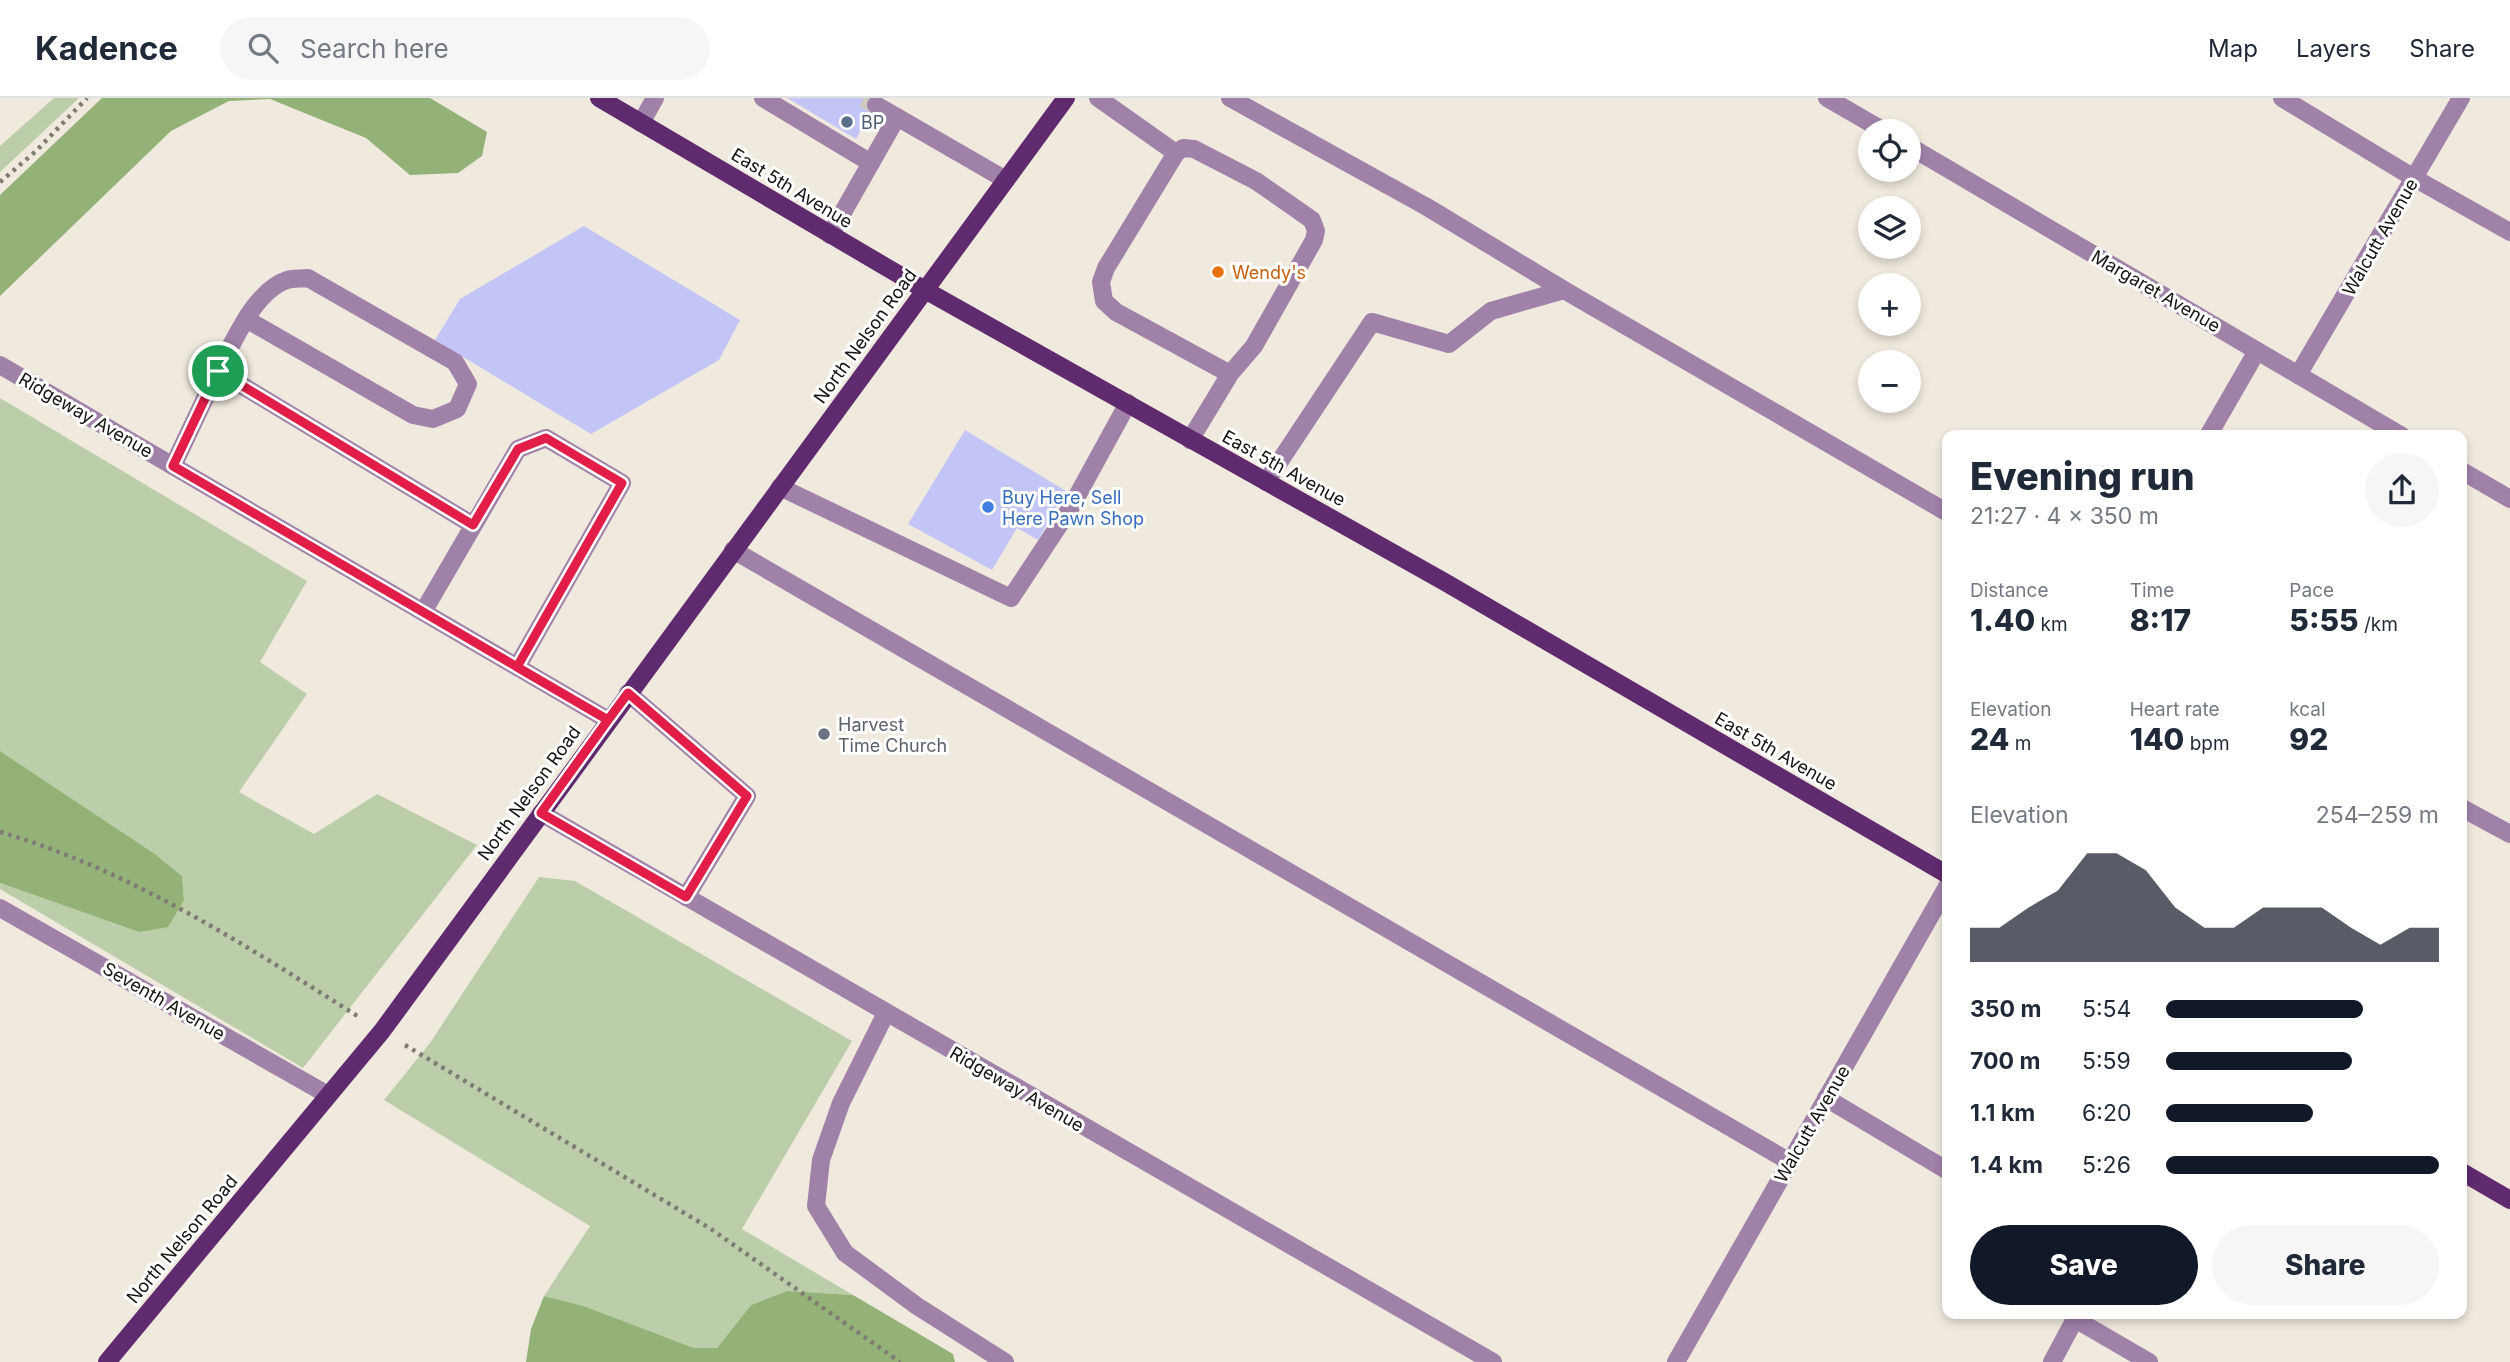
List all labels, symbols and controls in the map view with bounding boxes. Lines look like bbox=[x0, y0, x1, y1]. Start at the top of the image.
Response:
search box bbox=[220, 17, 710, 80]
text: Kadence bbox=[35, 28, 178, 68]
icon: search bbox=[244, 29, 282, 67]
text: Search here bbox=[300, 33, 449, 64]
text: Map bbox=[2208, 34, 2258, 63]
text: Layers bbox=[2296, 34, 2371, 63]
text: Share bbox=[2409, 34, 2475, 63]
place label: BP bbox=[861, 112, 884, 133]
marker: BP bbox=[839, 114, 855, 130]
map controls bbox=[1858, 119, 1921, 413]
button: locate bbox=[1858, 119, 1921, 182]
street label: East 5th Avenue bbox=[728, 144, 856, 232]
street label: Walcutt Avenue bbox=[2338, 175, 2422, 299]
button: layers bbox=[1858, 196, 1921, 259]
street label: Margaret Avenue bbox=[2088, 246, 2224, 336]
place label: Wendy's bbox=[1232, 262, 1306, 283]
marker: Wendy's bbox=[1210, 264, 1226, 280]
street label: North Nelson Road bbox=[809, 265, 921, 407]
button: + bbox=[1858, 273, 1921, 336]
pin bbox=[188, 341, 248, 401]
button: − bbox=[1858, 350, 1921, 413]
icon: arrive bbox=[199, 352, 237, 390]
street label: Ridgeway Avenue bbox=[15, 368, 157, 462]
street label: East 5th Avenue bbox=[1219, 426, 1349, 510]
text: Evening run bbox=[1970, 453, 2195, 499]
button: share bbox=[2365, 453, 2439, 527]
place label: Buy Here, Sell Here Pawn Shop bbox=[1002, 487, 1144, 529]
marker: Buy Here, Sell Here Pawn Shop bbox=[980, 499, 996, 515]
text: 21:27 · 4 × 350 m bbox=[1970, 502, 2159, 530]
text: Distance bbox=[1970, 579, 2048, 602]
text: Time bbox=[2130, 579, 2174, 602]
text: Pace bbox=[2289, 579, 2334, 602]
text: 1.40 bbox=[1970, 602, 2035, 638]
text: 8:17 bbox=[2130, 602, 2191, 638]
text: 5:55 bbox=[2289, 602, 2359, 638]
text: km bbox=[2035, 613, 2068, 636]
text: /km bbox=[2359, 613, 2398, 636]
text: Elevation bbox=[1970, 698, 2051, 721]
text: Heart rate bbox=[2130, 698, 2220, 721]
text: kcal bbox=[2289, 698, 2326, 721]
street label: East 5th Avenue bbox=[1711, 708, 1841, 794]
place label: Harvest Time Church bbox=[838, 714, 947, 756]
text: 24 bbox=[1970, 721, 2009, 757]
text: 140 bbox=[2130, 721, 2184, 757]
text: 92 bbox=[2289, 721, 2328, 757]
street label: North Nelson Road bbox=[473, 722, 585, 864]
marker: Harvest Time Church bbox=[816, 726, 832, 742]
text: m bbox=[2009, 732, 2031, 755]
text: bpm bbox=[2184, 732, 2230, 755]
text: Elevation bbox=[1970, 801, 2069, 829]
text: 254–259 m bbox=[2316, 801, 2439, 829]
street label: Seventh Avenue bbox=[99, 958, 229, 1044]
text: 350 m bbox=[1970, 995, 2042, 1023]
text: 5:54 bbox=[2082, 995, 2131, 1023]
street label: Ridgeway Avenue bbox=[946, 1042, 1088, 1136]
text: 700 m bbox=[1970, 1047, 2040, 1075]
text: 5:59 bbox=[2082, 1047, 2131, 1075]
street label: Walcutt Avenue bbox=[1770, 1062, 1854, 1186]
text: 1.1 km bbox=[1970, 1099, 2035, 1127]
text: 6:20 bbox=[2082, 1099, 2131, 1127]
text: 1.4 km bbox=[1970, 1151, 2043, 1179]
text: 5:26 bbox=[2082, 1151, 2131, 1179]
street label: North Nelson Road bbox=[122, 1171, 242, 1307]
button: Save bbox=[1970, 1225, 2198, 1305]
button: Share bbox=[2212, 1225, 2439, 1305]

